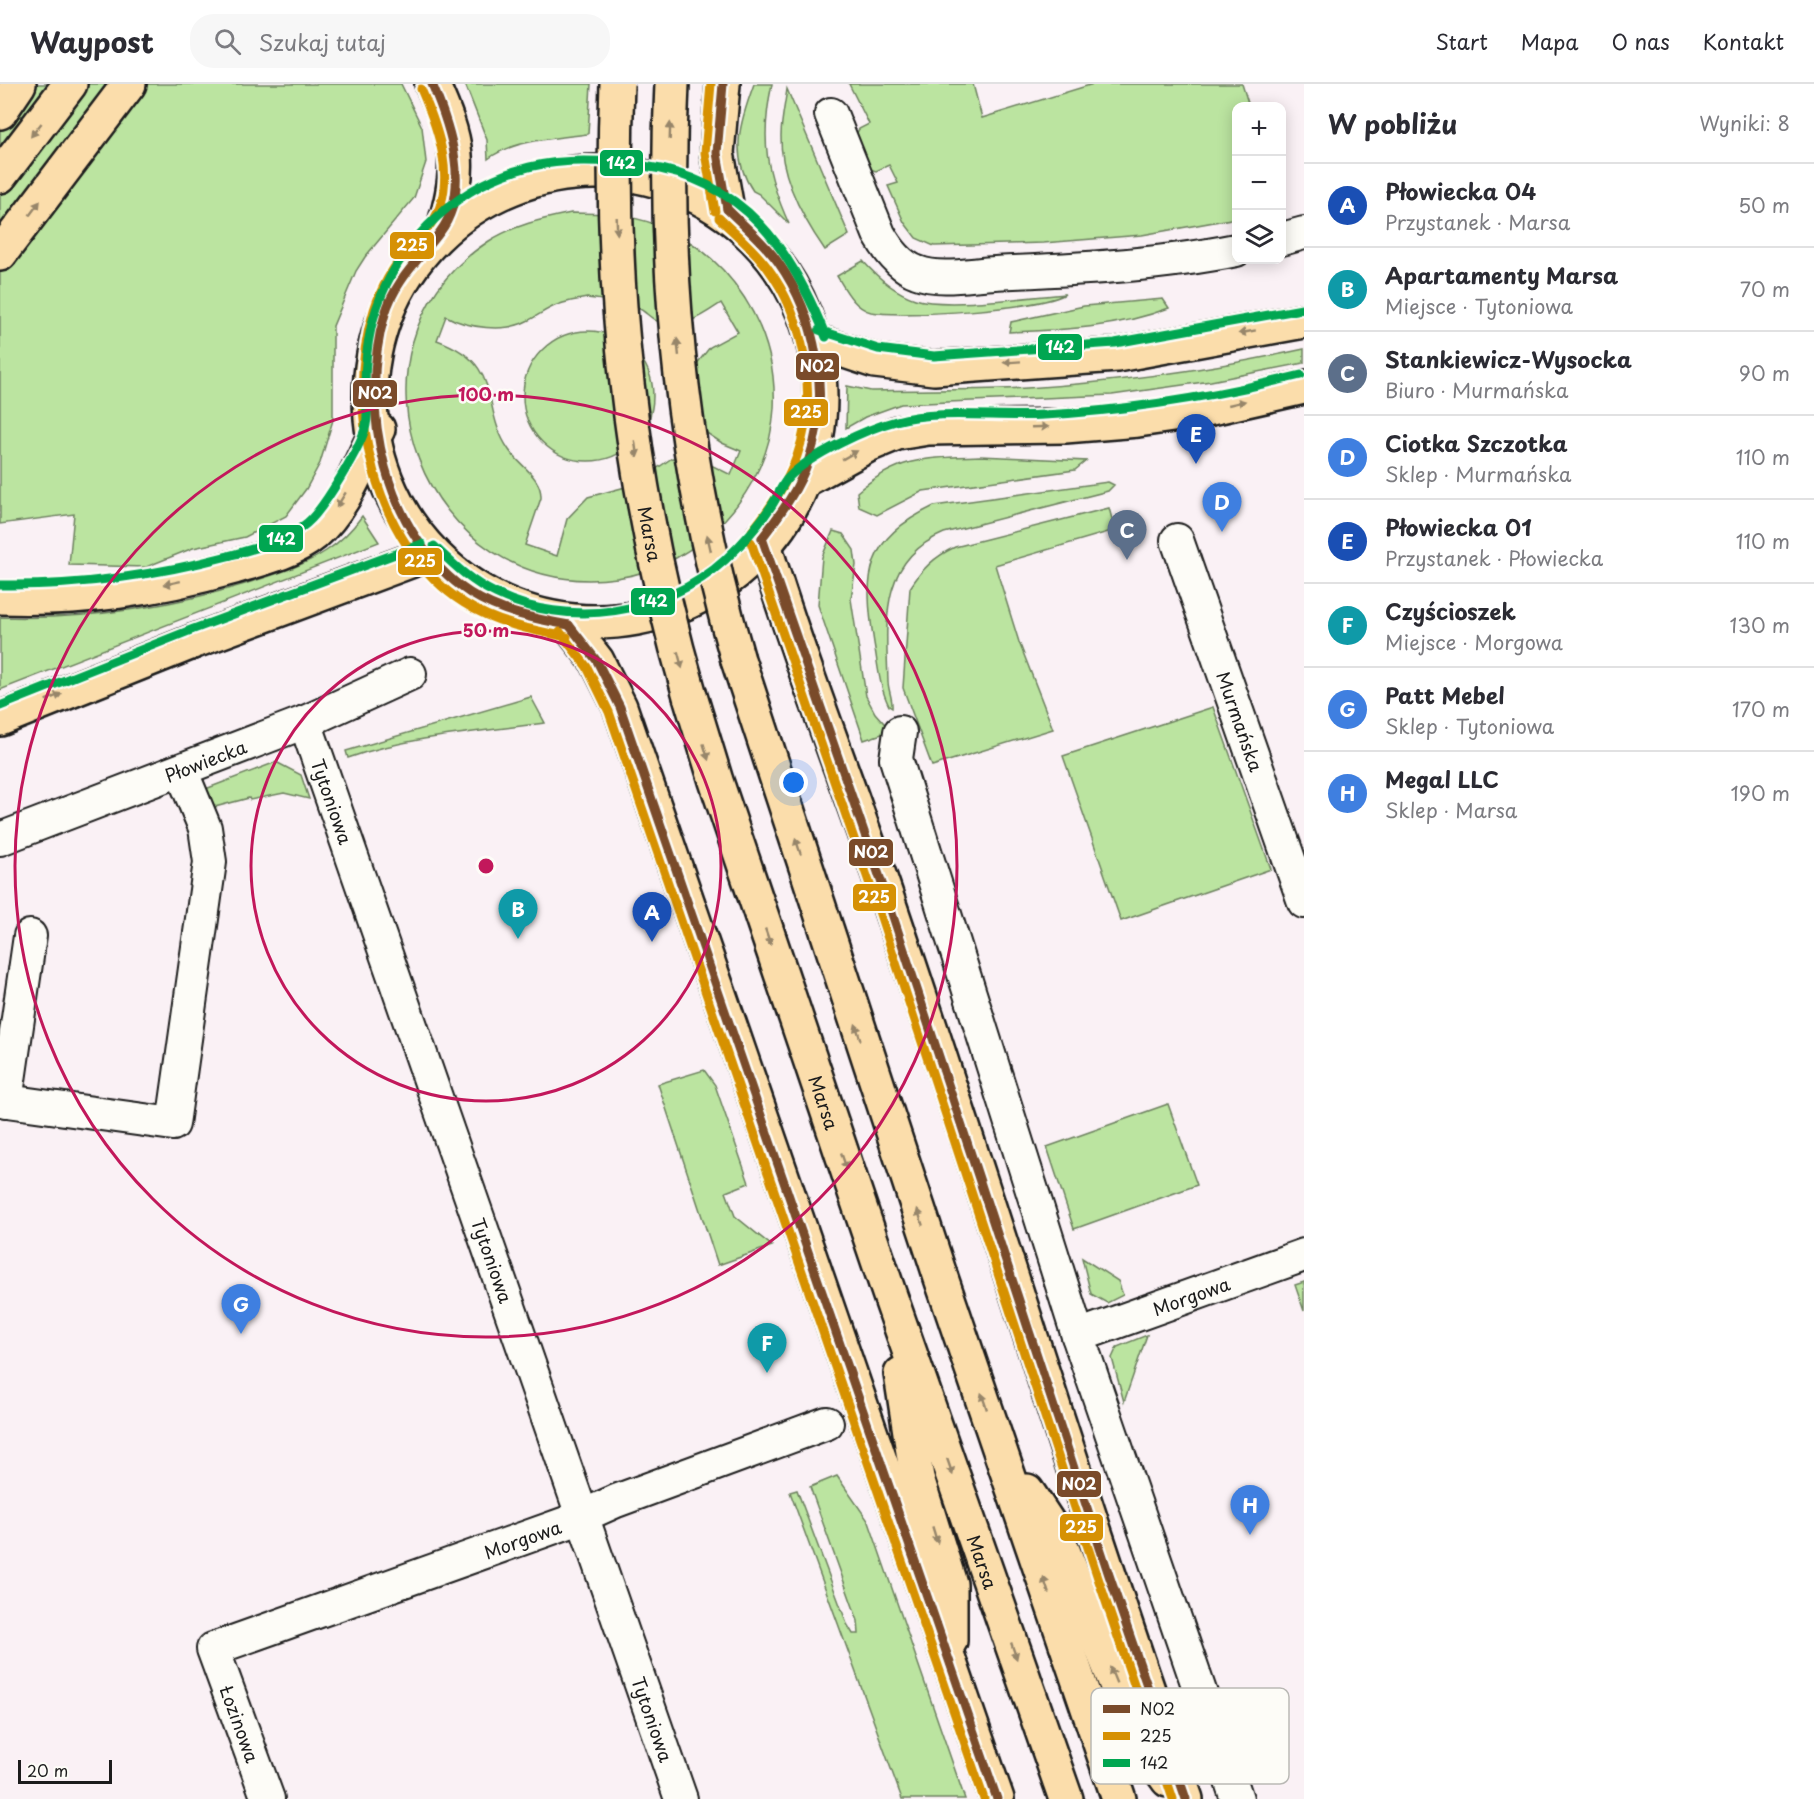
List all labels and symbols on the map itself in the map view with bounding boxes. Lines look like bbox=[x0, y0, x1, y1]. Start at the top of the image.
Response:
one-way arrow bbox=[29, 122, 42, 138]
one-way arrow bbox=[666, 122, 675, 141]
line badge: 142 bbox=[599, 149, 644, 177]
text: 142 bbox=[606, 150, 636, 174]
one-way arrow bbox=[29, 200, 42, 216]
one-way arrow bbox=[612, 217, 621, 236]
line badge: 225 bbox=[389, 231, 435, 260]
text: 225 bbox=[396, 232, 428, 256]
one-way arrow bbox=[1237, 328, 1256, 337]
line badge: 142 bbox=[1037, 333, 1083, 361]
text: 142 bbox=[1045, 334, 1075, 358]
one-way arrow bbox=[674, 338, 683, 357]
line badge: N02 bbox=[795, 352, 840, 381]
text: N02 bbox=[799, 353, 835, 377]
one-way arrow bbox=[1002, 357, 1021, 367]
line badge: N02 bbox=[352, 379, 398, 408]
text: N02 bbox=[357, 380, 393, 404]
text: 100 m bbox=[458, 380, 514, 407]
one-way arrow bbox=[1228, 397, 1246, 407]
line badge: 225 bbox=[783, 398, 829, 427]
text: 225 bbox=[790, 399, 822, 423]
pin: E bbox=[1176, 414, 1216, 464]
one-way arrow bbox=[1030, 422, 1049, 432]
one-way arrow bbox=[631, 439, 640, 458]
one-way arrow bbox=[842, 450, 859, 460]
pin: D bbox=[1202, 482, 1242, 532]
one-way arrow bbox=[336, 492, 347, 508]
street label: Marsa bbox=[632, 504, 669, 565]
pin: C bbox=[1108, 510, 1146, 560]
line badge: 142 bbox=[258, 524, 304, 553]
text: 142 bbox=[266, 526, 296, 550]
one-way arrow bbox=[704, 533, 713, 552]
line badge: 225 bbox=[397, 547, 443, 576]
text: 225 bbox=[404, 548, 436, 572]
one-way arrow bbox=[162, 579, 181, 588]
line badge: 142 bbox=[630, 587, 676, 616]
text: 142 bbox=[638, 588, 668, 612]
text: 50 m bbox=[463, 616, 509, 643]
one-way arrow bbox=[676, 651, 685, 669]
street label: Murmańska bbox=[1211, 667, 1271, 776]
one-way arrow bbox=[46, 692, 64, 702]
street label: Płowiecka bbox=[161, 732, 251, 788]
one-way arrow bbox=[702, 743, 712, 761]
street label: Tytoniowa bbox=[305, 755, 360, 848]
your location bbox=[779, 768, 808, 797]
one-way arrow bbox=[792, 837, 802, 855]
line badge: N02 bbox=[848, 838, 894, 867]
text: N02 bbox=[853, 839, 889, 863]
centre of rings bbox=[476, 856, 496, 876]
line badge: 225 bbox=[852, 883, 897, 912]
text: 225 bbox=[858, 884, 890, 908]
pin: B bbox=[498, 890, 538, 939]
pin: A bbox=[632, 892, 672, 942]
one-way arrow bbox=[764, 928, 774, 946]
one-way arrow bbox=[853, 1023, 863, 1041]
street label: Marsa bbox=[803, 1071, 847, 1134]
one-way arrow bbox=[840, 1152, 850, 1170]
one-way arrow bbox=[915, 1208, 924, 1226]
street label: Tytoniowa bbox=[466, 1214, 521, 1307]
street label: Morgowa bbox=[1149, 1269, 1234, 1322]
pin: G bbox=[222, 1284, 260, 1334]
pin: F bbox=[748, 1324, 786, 1373]
one-way arrow bbox=[978, 1392, 988, 1410]
one-way arrow bbox=[945, 1458, 955, 1476]
line badge: N02 bbox=[1056, 1470, 1102, 1498]
text: N02 bbox=[1061, 1471, 1097, 1495]
pin: H bbox=[1230, 1486, 1270, 1535]
street label: Morgowa bbox=[480, 1512, 565, 1565]
line badge: 225 bbox=[1059, 1513, 1104, 1542]
text: 225 bbox=[1065, 1514, 1097, 1538]
one-way arrow bbox=[931, 1526, 940, 1544]
street label: Marsa bbox=[961, 1531, 1005, 1593]
one-way arrow bbox=[1041, 1576, 1050, 1594]
one-way arrow bbox=[1009, 1642, 1019, 1660]
one-way arrow bbox=[1107, 1666, 1117, 1684]
street label: Tytoniowa bbox=[626, 1673, 681, 1766]
street label: Łozinowa bbox=[213, 1681, 267, 1767]
legend bbox=[1091, 1688, 1289, 1784]
text: N02 bbox=[1140, 1696, 1175, 1720]
text: 225 bbox=[1140, 1723, 1171, 1747]
text: 142 bbox=[1140, 1750, 1168, 1774]
scale bar bbox=[18, 1757, 112, 1784]

